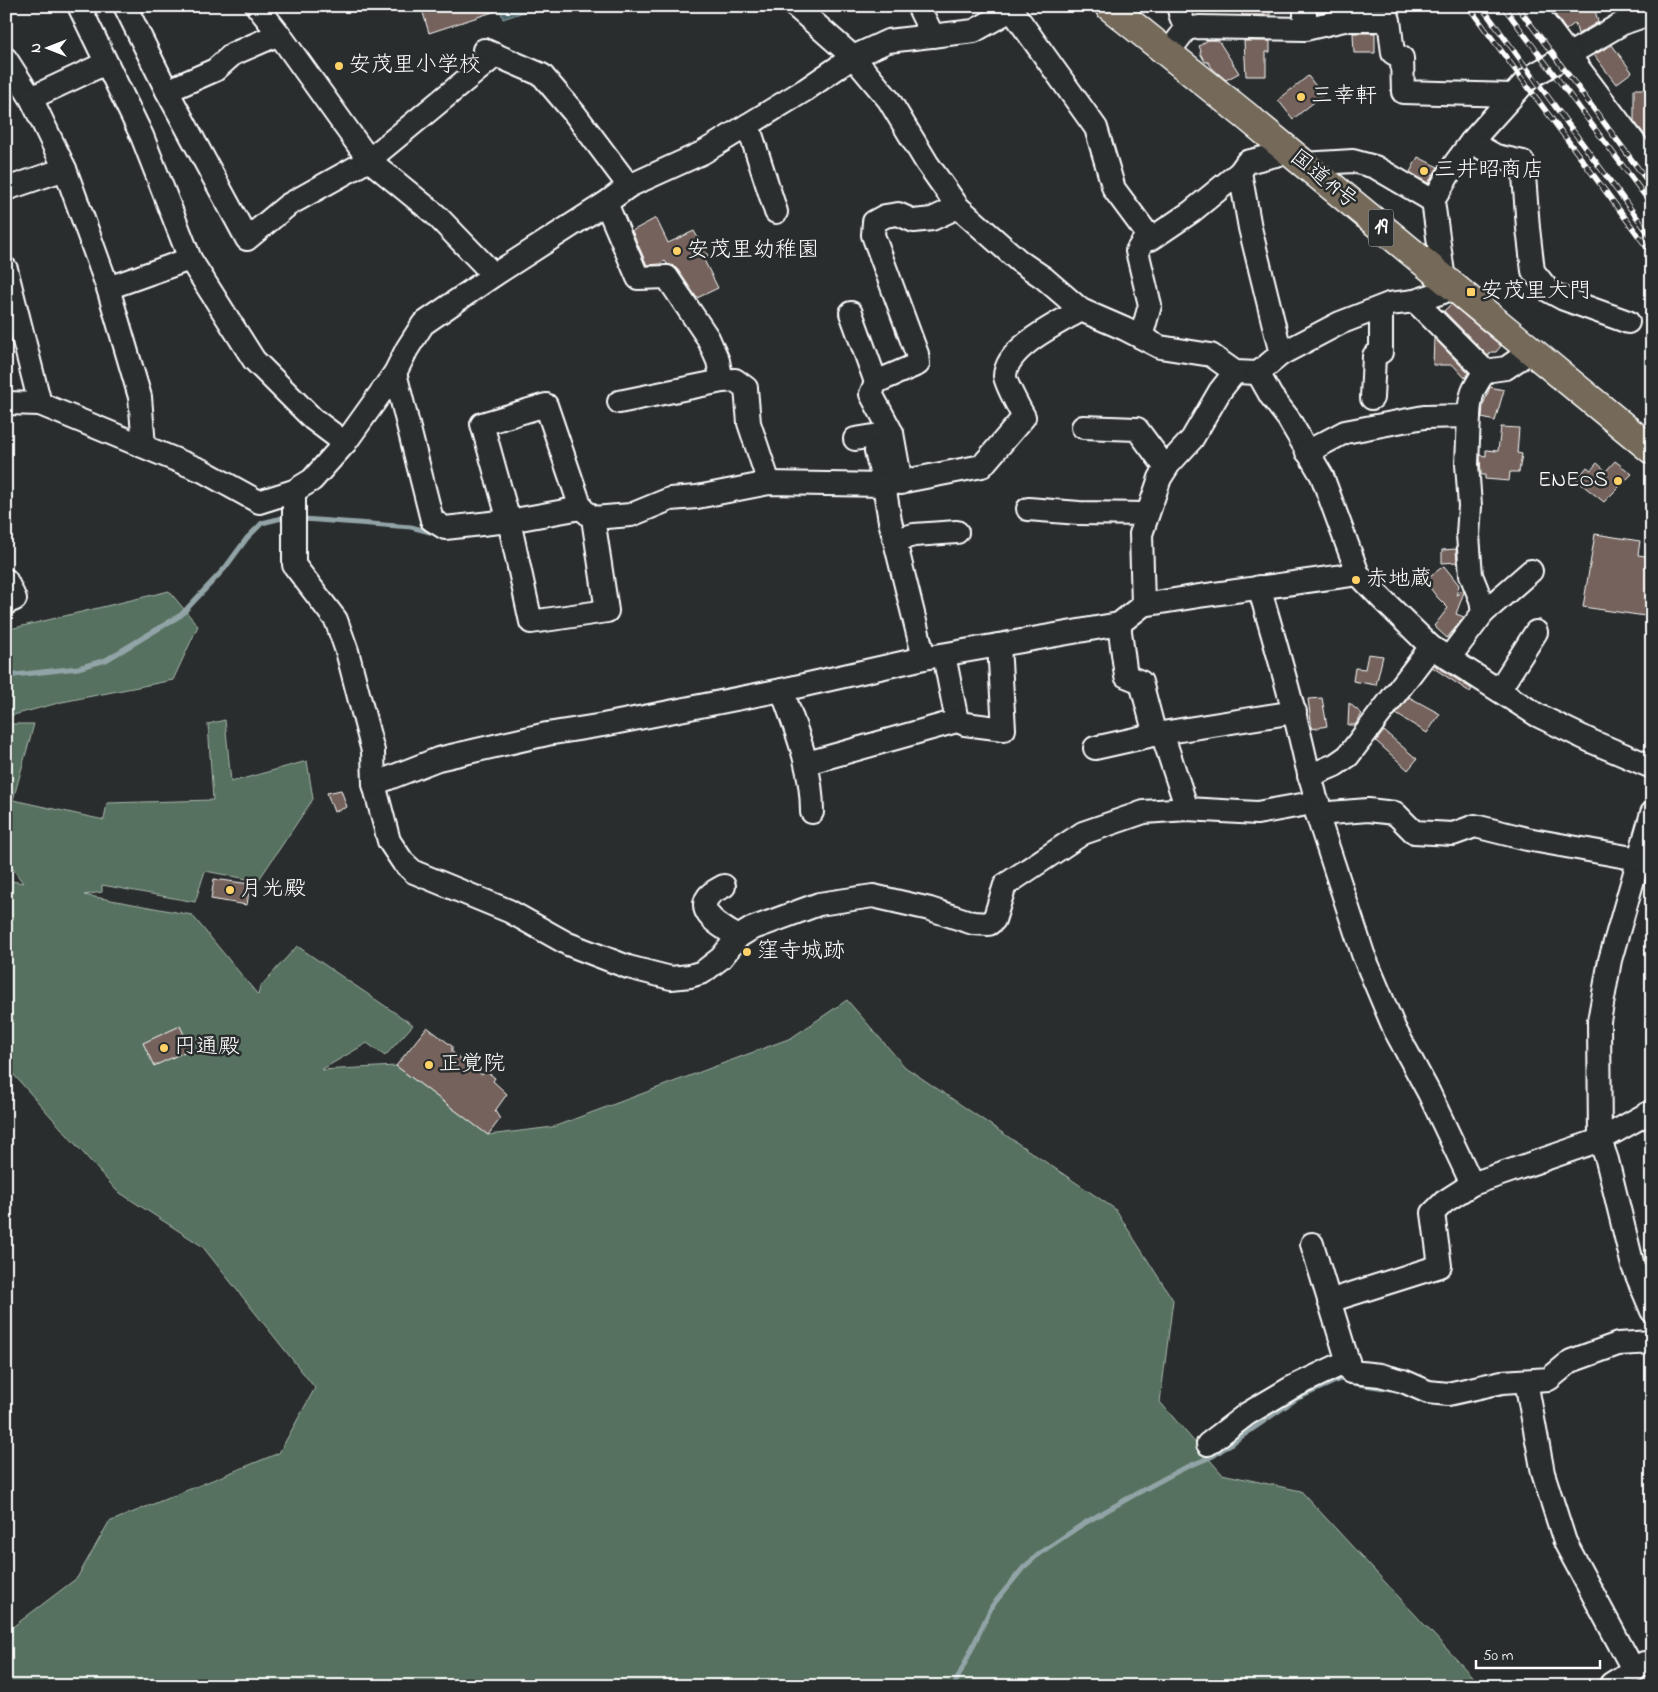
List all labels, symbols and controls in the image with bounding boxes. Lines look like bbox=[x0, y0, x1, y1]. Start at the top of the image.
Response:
north arrow bbox=[22, 22, 72, 72]
text: N bbox=[26, 43, 47, 53]
place label: 安茂里小学校 bbox=[349, 50, 481, 82]
marker: 安茂里小学校 bbox=[333, 60, 345, 72]
place label: 三幸軒 bbox=[1311, 81, 1377, 113]
marker: 三幸軒 bbox=[1295, 91, 1307, 103]
street label: 国道19号 bbox=[1282, 143, 1364, 217]
place label: 三井昭商店 bbox=[1434, 155, 1544, 187]
marker: 三井昭商店 bbox=[1418, 165, 1430, 177]
road number: 19 bbox=[1368, 210, 1394, 247]
place label: 安茂里幼稚園 bbox=[687, 235, 819, 267]
marker: 安茂里幼稚園 bbox=[671, 245, 683, 257]
place label: 安茂里大門 bbox=[1481, 276, 1591, 308]
marker: 安茂里大門 bbox=[1465, 286, 1477, 298]
place label: ENEOS bbox=[1538, 465, 1608, 497]
marker: ENEOS bbox=[1612, 475, 1624, 487]
place label: 赤地蔵 bbox=[1366, 564, 1432, 596]
marker: 赤地蔵 bbox=[1350, 574, 1362, 586]
place label: 月光殿 bbox=[240, 874, 306, 906]
marker: 月光殿 bbox=[224, 884, 236, 896]
place label: 窪寺城跡 bbox=[757, 936, 845, 968]
marker: 窪寺城跡 bbox=[741, 946, 753, 958]
place label: 円通殿 bbox=[174, 1032, 240, 1064]
marker: 円通殿 bbox=[158, 1042, 170, 1054]
place label: 正覚院 bbox=[439, 1049, 505, 1081]
marker: 正覚院 bbox=[423, 1059, 435, 1071]
scale bar bbox=[1476, 1637, 1599, 1669]
text: 50 m bbox=[1483, 1645, 1514, 1667]

